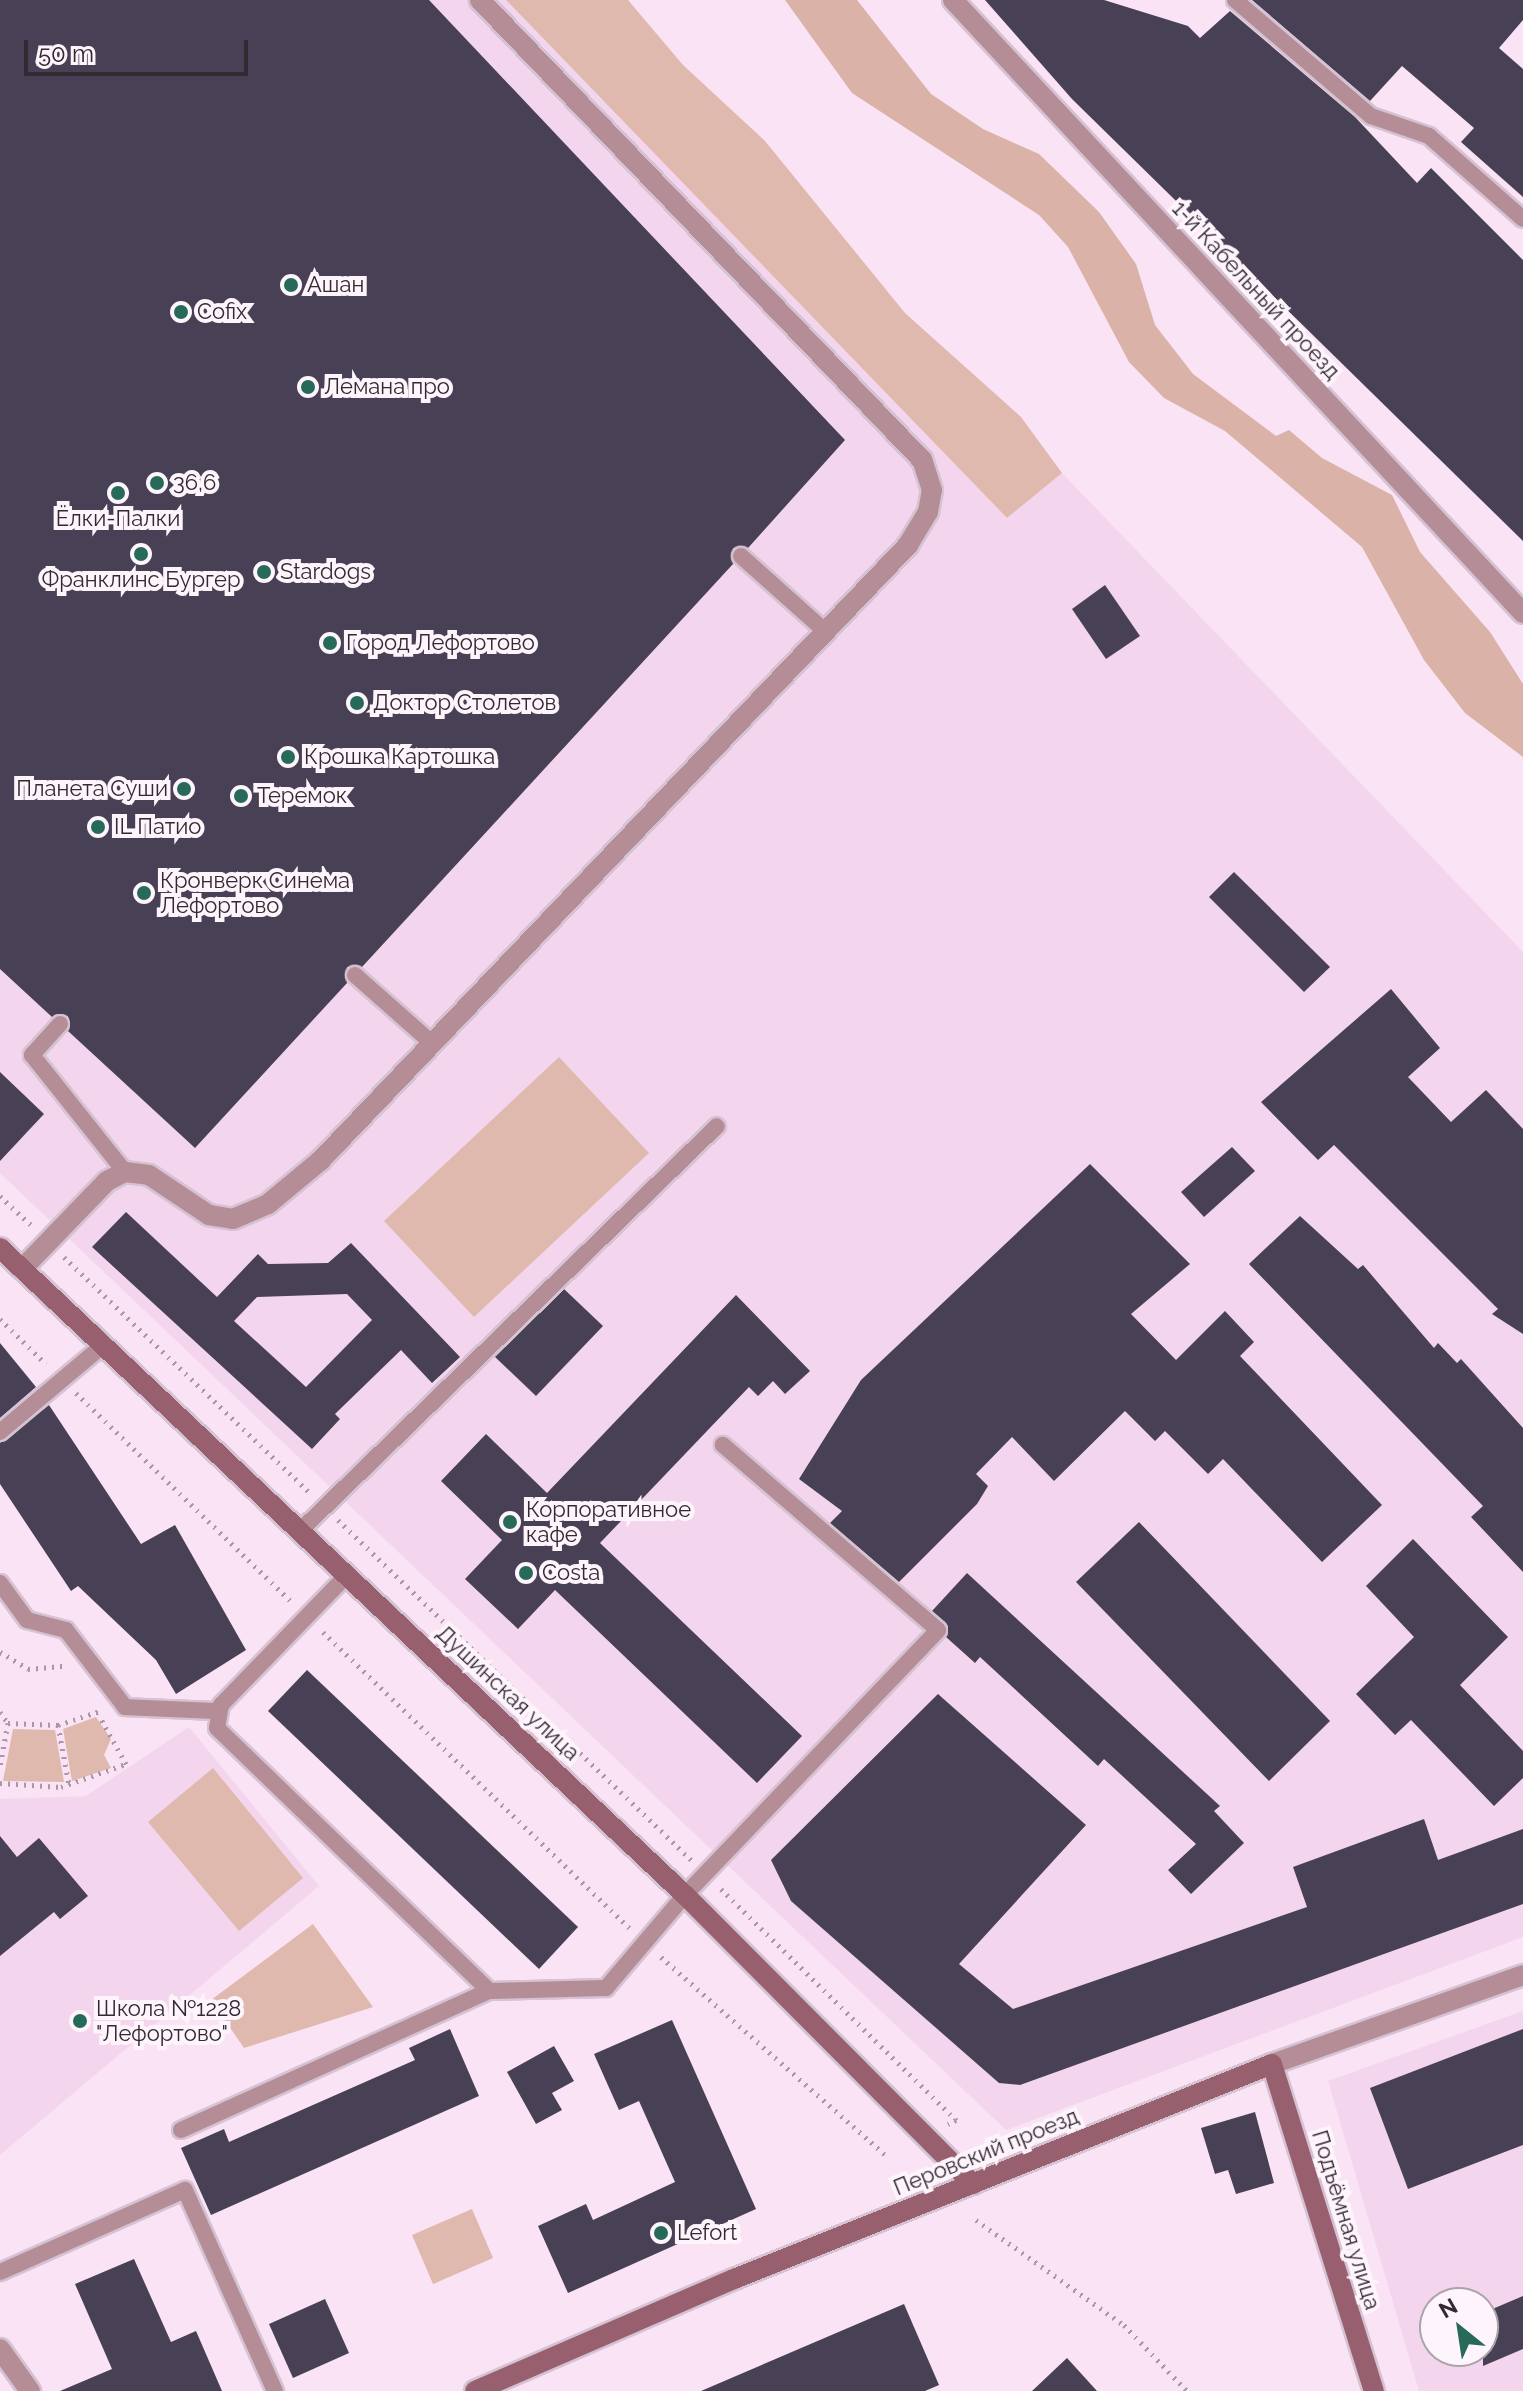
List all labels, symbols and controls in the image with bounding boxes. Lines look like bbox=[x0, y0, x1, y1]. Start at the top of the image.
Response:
scale bar bbox=[28, 24, 252, 74]
text: 50 m bbox=[38, 39, 94, 68]
street label: 1-й Кабельный проезд bbox=[1167, 195, 1345, 385]
place label: Ашан bbox=[307, 272, 364, 298]
marker: Ашан bbox=[282, 276, 300, 294]
place label: Cofix bbox=[197, 299, 247, 325]
marker: Cofix bbox=[172, 303, 190, 321]
place label: Лемана про bbox=[324, 374, 450, 400]
marker: Лемана про bbox=[299, 378, 317, 396]
place label: 36,6 bbox=[173, 470, 216, 496]
marker: 36,6 bbox=[148, 474, 166, 492]
marker: Ёлки-Палки bbox=[109, 484, 127, 502]
place label: Ёлки-Палки bbox=[56, 506, 180, 532]
marker: Франклинс Бургер bbox=[132, 545, 150, 563]
place label: Stardogs bbox=[280, 559, 371, 585]
marker: Stardogs bbox=[255, 563, 273, 581]
place label: Франклинс Бургер bbox=[42, 567, 240, 593]
place label: Город Лефортово bbox=[346, 630, 535, 656]
marker: Город Лефортово bbox=[321, 634, 339, 652]
place label: Доктор Столетов bbox=[373, 690, 556, 716]
marker: Доктор Столетов bbox=[348, 694, 366, 712]
place label: Крошка Картошка bbox=[304, 744, 495, 770]
marker: Крошка Картошка bbox=[279, 748, 297, 766]
place label: Планета Суши bbox=[16, 776, 168, 802]
marker: Планета Суши bbox=[175, 780, 193, 798]
place label: Теремок bbox=[257, 783, 347, 809]
marker: Теремок bbox=[232, 787, 250, 805]
place label: IL Патио bbox=[114, 814, 202, 840]
marker: IL Патио bbox=[89, 818, 107, 836]
place label: Кронверк Синема Лефортово bbox=[160, 867, 350, 918]
marker: Кронверк Синема Лефортово bbox=[135, 884, 153, 902]
place label: Корпоративное кафе bbox=[526, 1496, 691, 1548]
marker: Корпоративное кафе bbox=[501, 1513, 519, 1531]
place label: Costa bbox=[542, 1560, 600, 1586]
marker: Costa bbox=[517, 1564, 535, 1582]
street label: Душинская улица bbox=[431, 1620, 585, 1766]
place label: Школа №1228 "Лефортово" bbox=[96, 1995, 241, 2046]
marker: Школа №1228 "Лефортово" bbox=[71, 2012, 89, 2030]
street label: Перовский проезд bbox=[890, 2103, 1082, 2201]
street label: Подъёмная улица bbox=[1306, 2127, 1386, 2313]
place label: Lefort bbox=[677, 2220, 737, 2246]
marker: Lefort bbox=[652, 2224, 670, 2242]
north arrow bbox=[1419, 2287, 1499, 2367]
text: N bbox=[1434, 2292, 1462, 2323]

